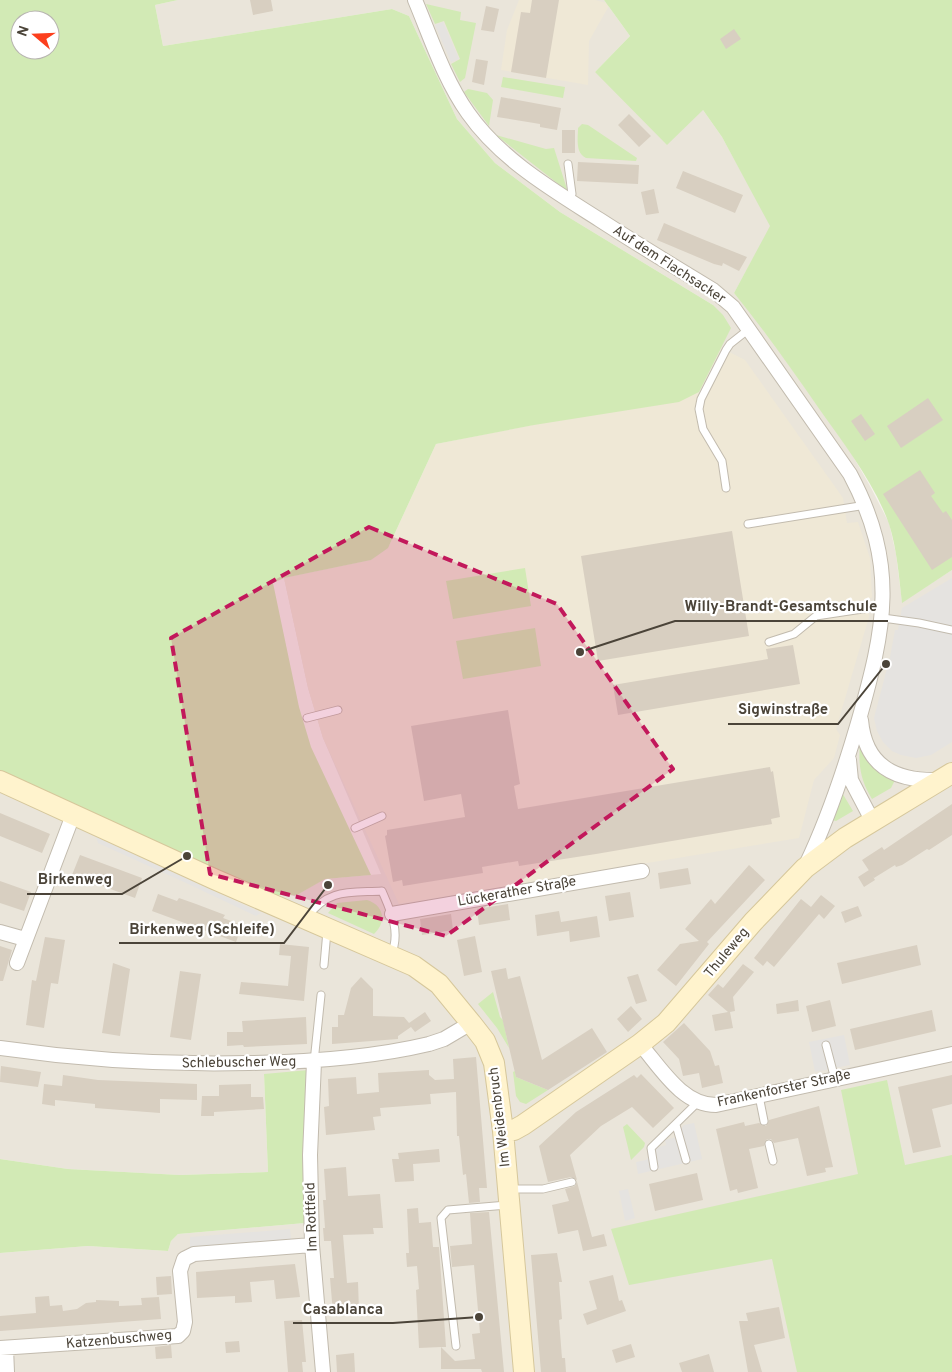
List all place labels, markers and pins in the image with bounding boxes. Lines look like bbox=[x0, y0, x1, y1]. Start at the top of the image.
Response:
callout: Willy-Brandt-Gesamtschule bbox=[675, 591, 888, 621]
callout: Sigwinstraße bbox=[728, 694, 838, 724]
callout: Birkenweg bbox=[27, 864, 122, 894]
callout: Birkenweg (Schleife) bbox=[119, 913, 284, 943]
callout: Casablanca bbox=[293, 1293, 393, 1323]

